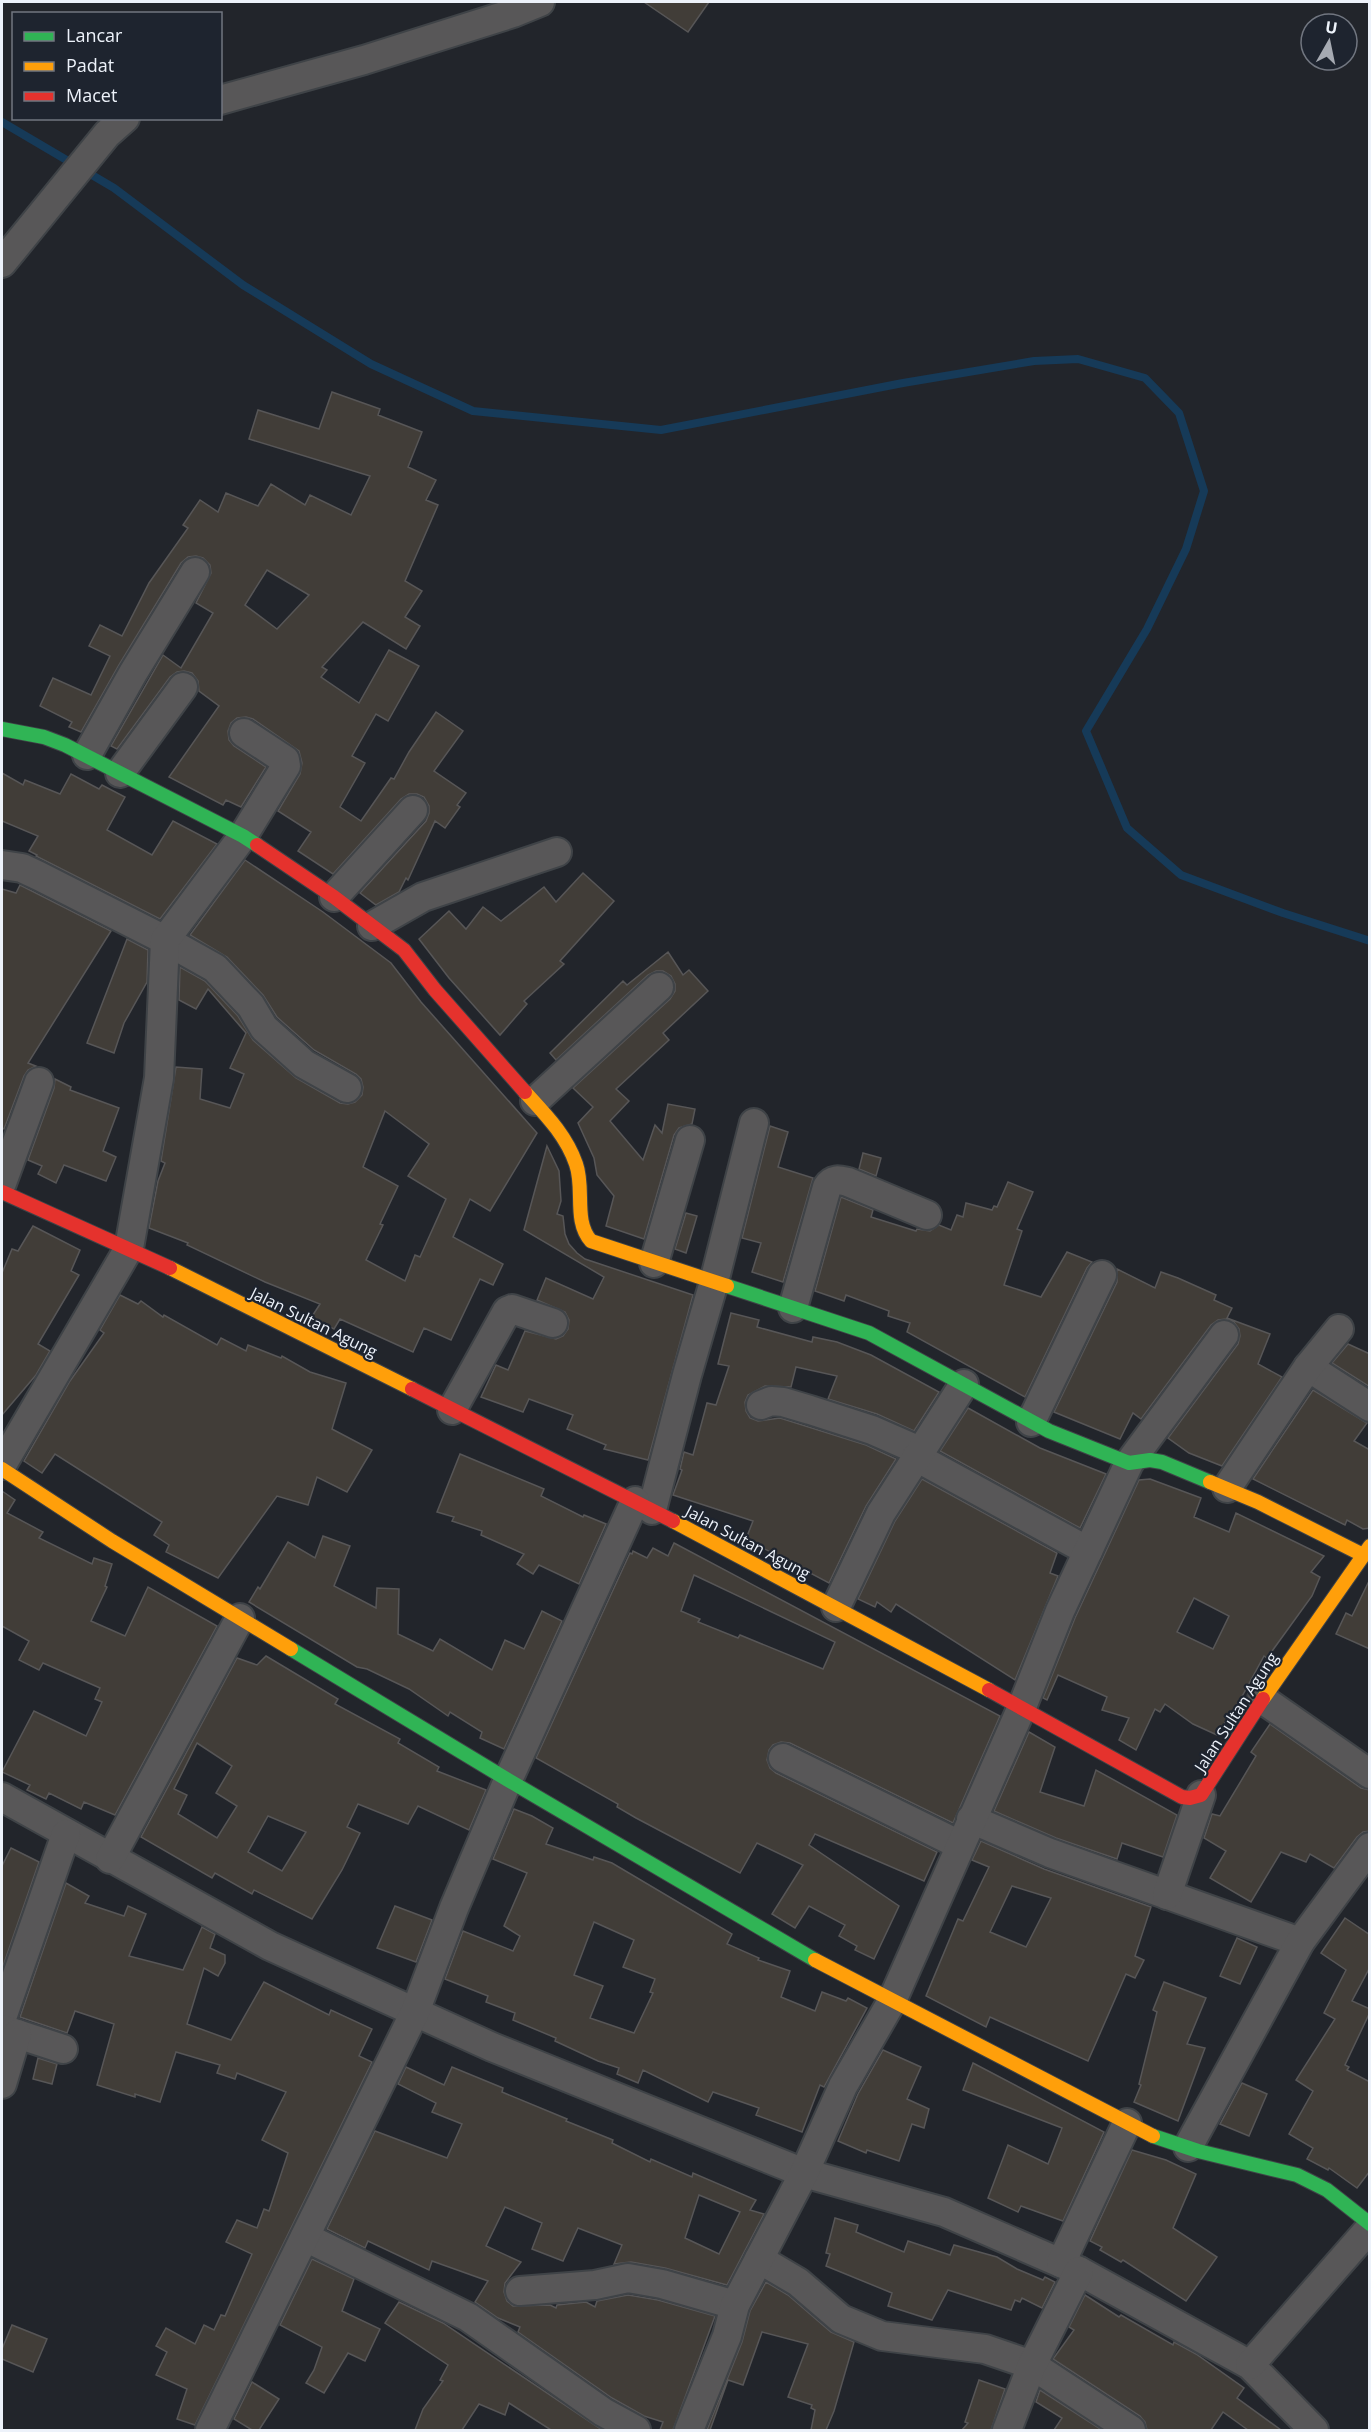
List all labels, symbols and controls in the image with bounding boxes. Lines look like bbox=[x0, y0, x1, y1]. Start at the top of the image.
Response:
legend bbox=[12, 12, 222, 120]
north arrow bbox=[1299, 12, 1359, 72]
text: U bbox=[1324, 15, 1339, 39]
text: Lancar bbox=[66, 23, 123, 47]
text: Padat bbox=[66, 53, 114, 77]
text: Macet bbox=[66, 83, 117, 107]
street label: Jalan Sultan Agung bbox=[245, 1281, 381, 1362]
street label: Jalan Sultan Agung bbox=[680, 1499, 815, 1584]
street label: Jalan Sultan Agung bbox=[1188, 1648, 1283, 1778]

